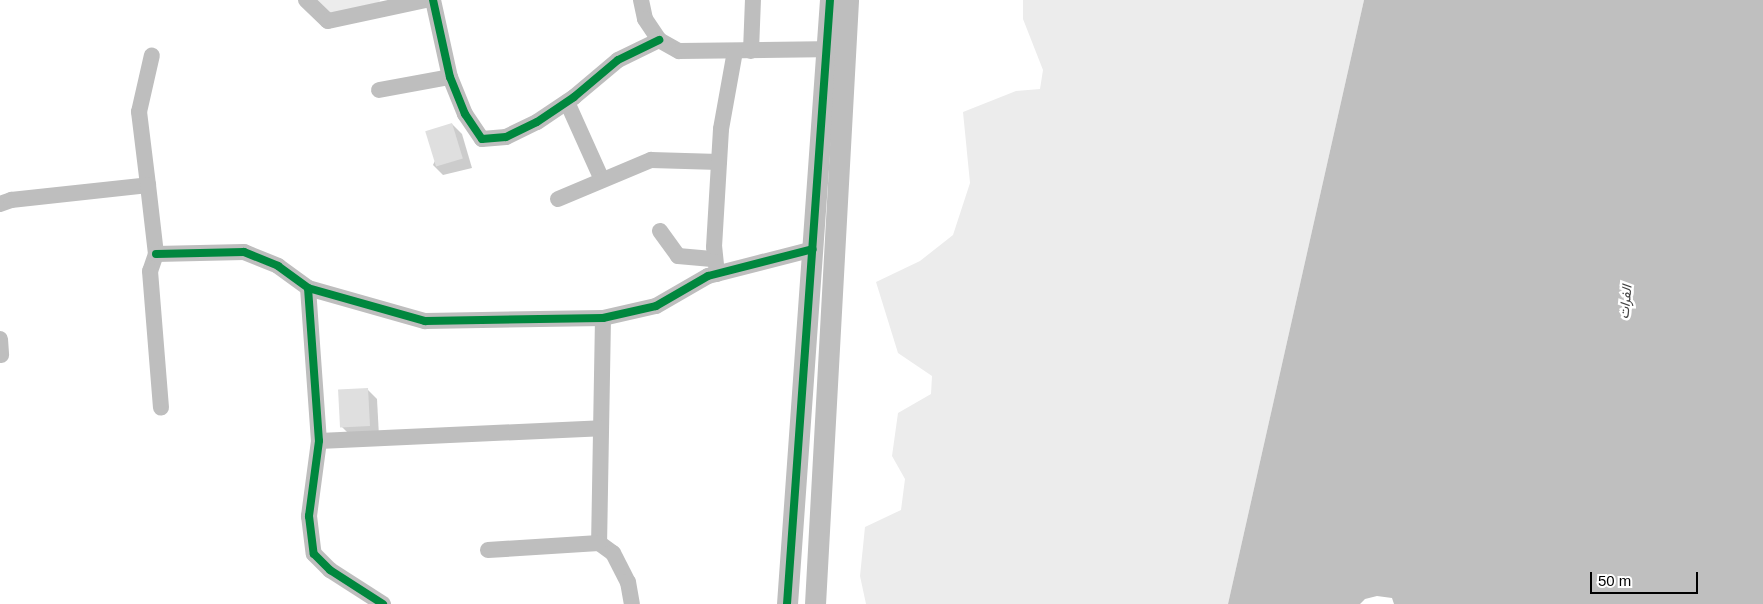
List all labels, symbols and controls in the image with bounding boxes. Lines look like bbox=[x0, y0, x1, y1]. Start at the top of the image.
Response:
water label: الفرات bbox=[1615, 284, 1635, 320]
scale bar bbox=[1593, 562, 1700, 594]
text: 50 m bbox=[1598, 572, 1631, 589]

